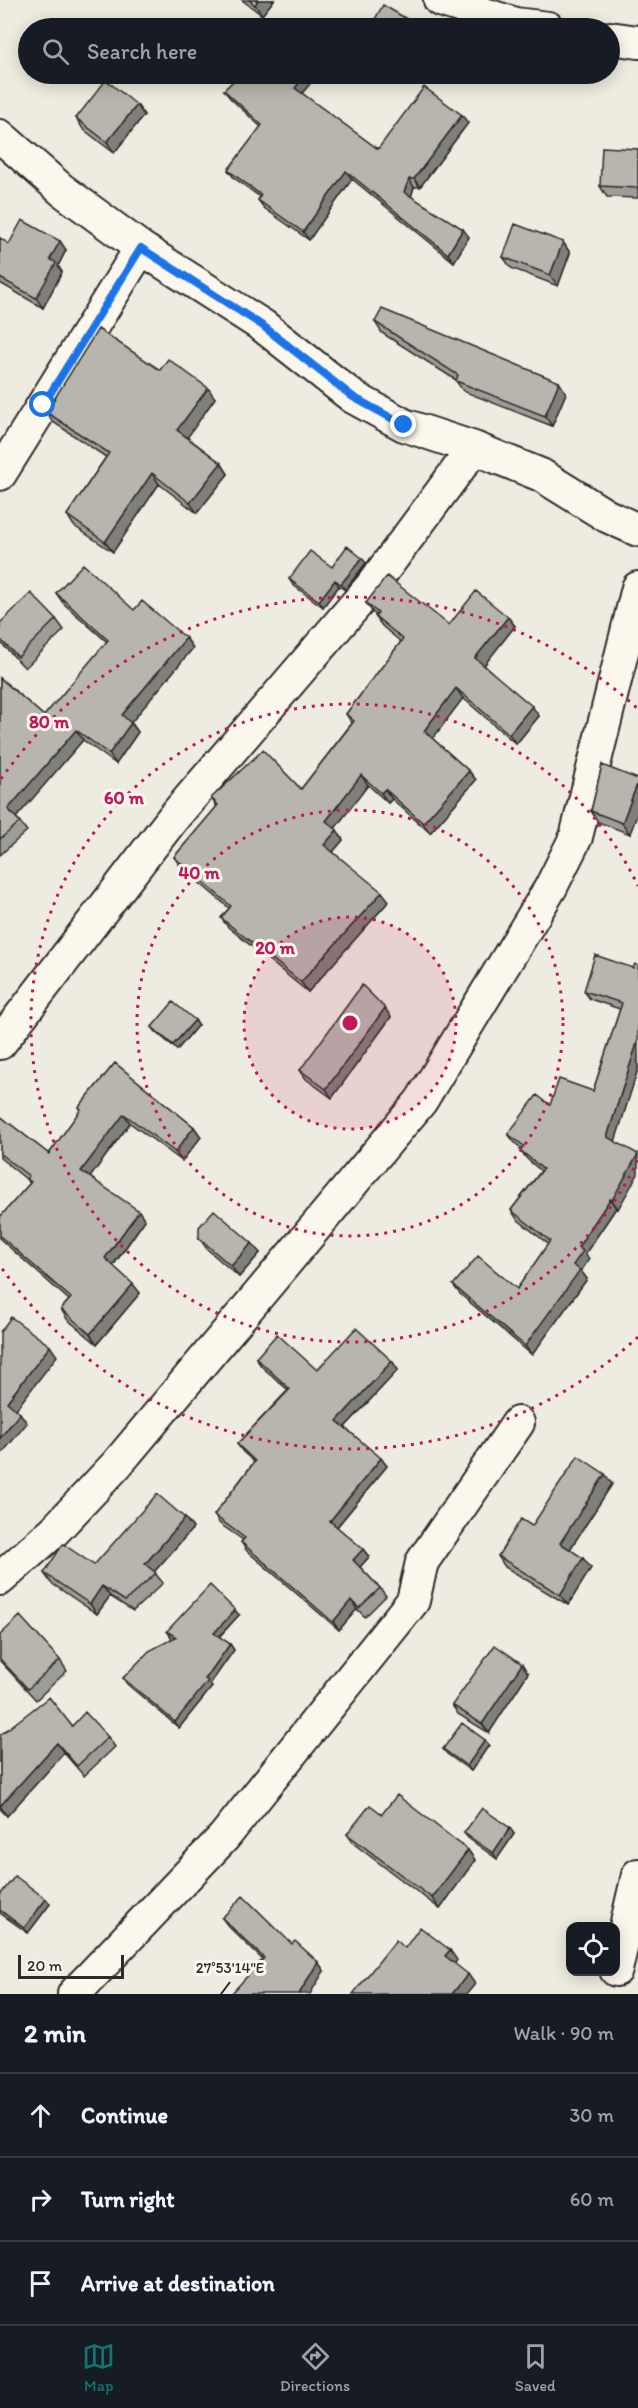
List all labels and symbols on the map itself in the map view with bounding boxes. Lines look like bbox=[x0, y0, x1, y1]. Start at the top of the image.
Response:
route start bbox=[29, 391, 55, 417]
route end bbox=[390, 411, 416, 437]
text: 80 m bbox=[29, 711, 70, 733]
text: 60 m bbox=[104, 787, 145, 809]
text: 40 m bbox=[178, 862, 220, 884]
text: 20 m bbox=[255, 937, 296, 959]
centre of rings bbox=[340, 1013, 360, 1033]
scale bar bbox=[18, 1952, 124, 1980]
text: 27°53'14"E bbox=[196, 1959, 264, 1977]

